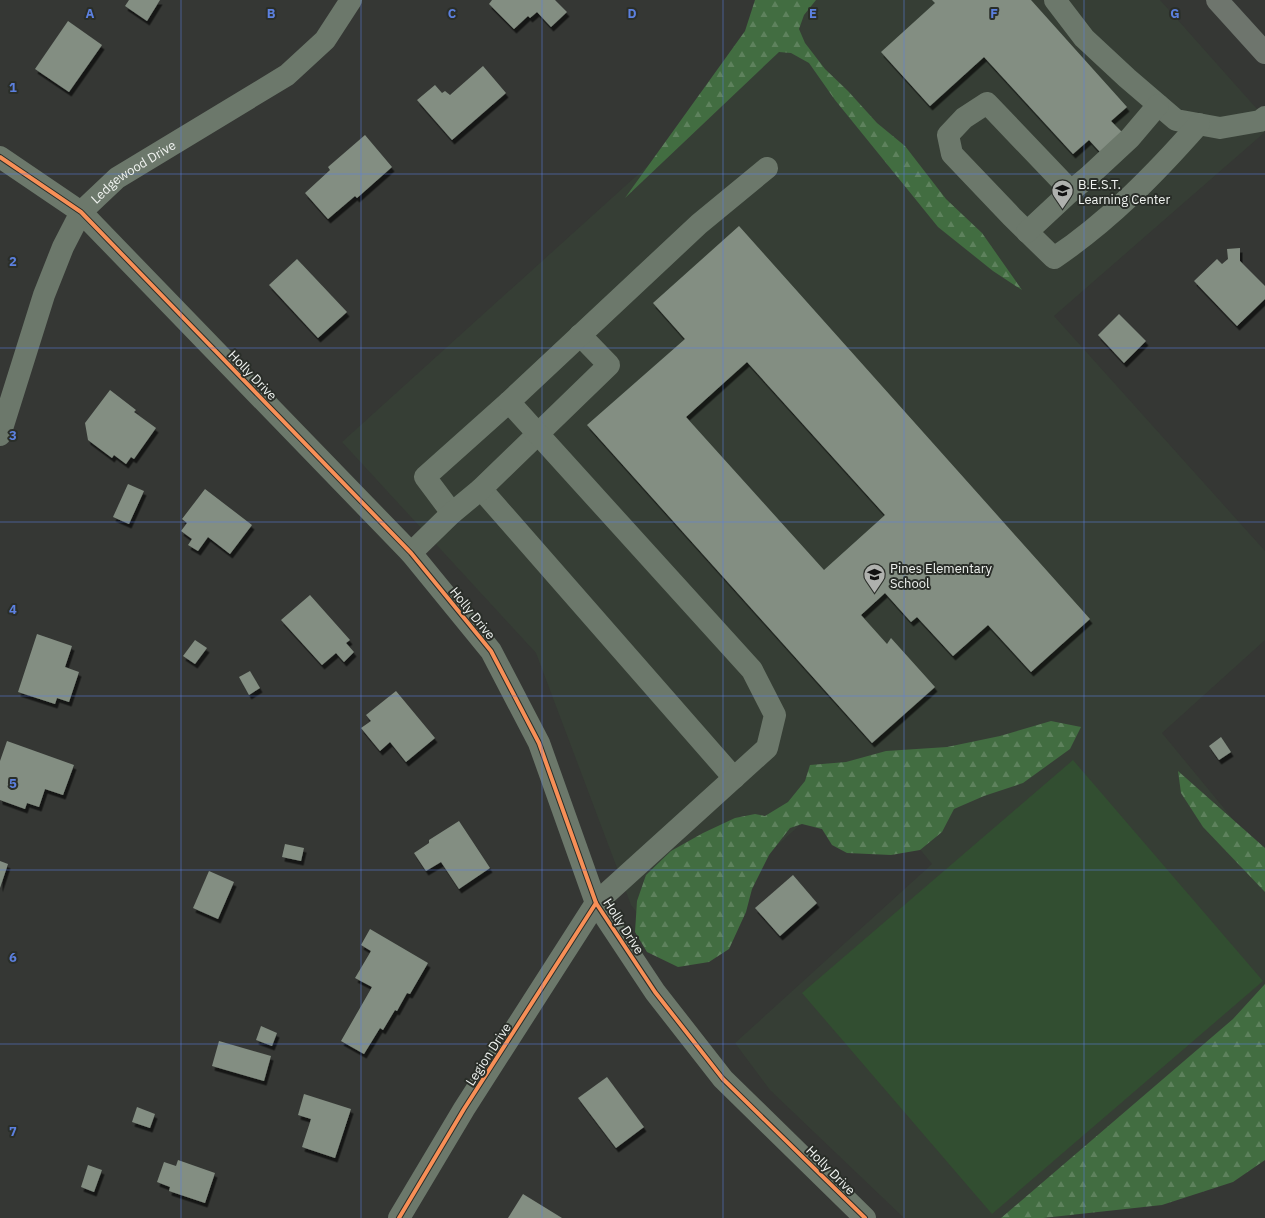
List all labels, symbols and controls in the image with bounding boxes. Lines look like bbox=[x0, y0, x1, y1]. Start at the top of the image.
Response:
text: A bbox=[86, 5, 95, 22]
text: B bbox=[267, 5, 276, 22]
text: C bbox=[448, 5, 457, 22]
text: D bbox=[627, 5, 637, 22]
text: E bbox=[809, 5, 817, 22]
text: F bbox=[990, 5, 998, 22]
text: G bbox=[1170, 5, 1180, 22]
text: 1 bbox=[9, 79, 17, 96]
street label: Ledgewood Drive bbox=[87, 136, 179, 207]
place label: B.E.S.T. Learning Center bbox=[1078, 176, 1170, 208]
school or university icon: B.E.S.T. Learning Center bbox=[1049, 178, 1075, 211]
text: 2 bbox=[9, 253, 17, 270]
street label: Holly Drive bbox=[225, 347, 281, 404]
text: 3 bbox=[9, 427, 17, 444]
place label: Pines Elementary School bbox=[890, 560, 993, 592]
school or university icon: Pines Elementary School bbox=[861, 562, 887, 595]
street label: Holly Drive bbox=[446, 583, 499, 643]
text: 4 bbox=[9, 601, 17, 618]
text: 5 bbox=[9, 775, 17, 792]
street label: Holly Drive bbox=[599, 895, 648, 957]
text: 6 bbox=[9, 949, 17, 966]
street label: Legion Drive bbox=[462, 1020, 515, 1089]
text: 7 bbox=[9, 1123, 17, 1140]
street label: Holly Drive bbox=[802, 1142, 859, 1199]

